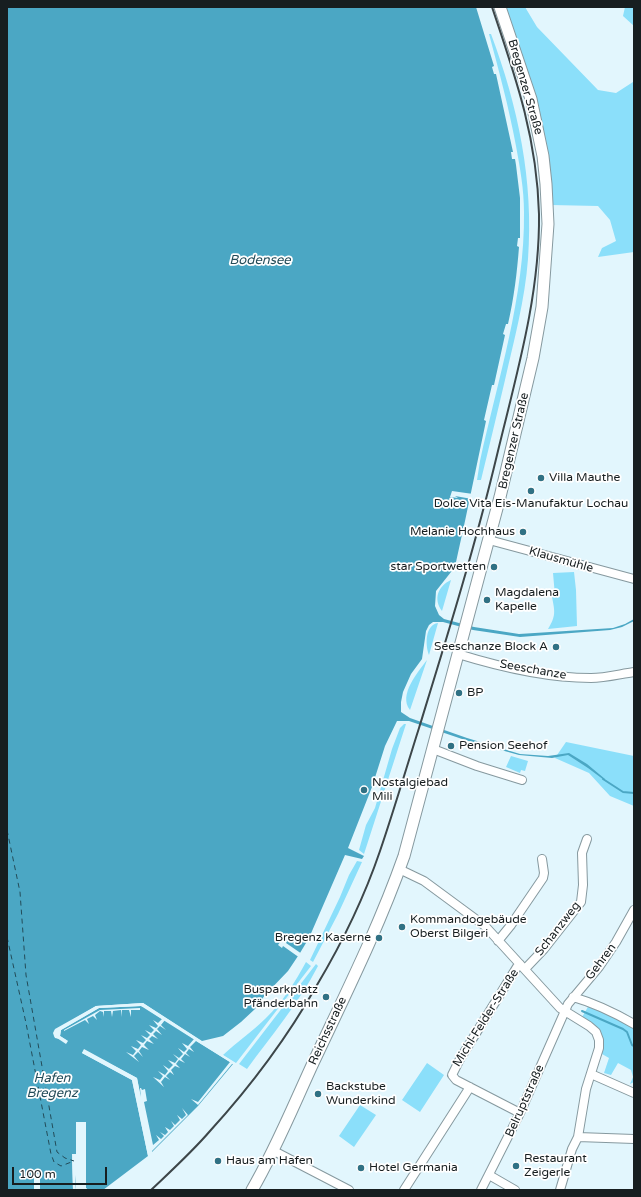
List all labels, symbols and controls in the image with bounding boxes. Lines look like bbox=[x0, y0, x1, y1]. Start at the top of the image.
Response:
street label: Bregenzer Straße bbox=[504, 38, 546, 136]
water label: Bodensee bbox=[229, 253, 291, 269]
street label: Bregenzer Straße bbox=[496, 391, 532, 491]
place label: Villa Mauthe bbox=[549, 471, 620, 485]
marker: Villa Mauthe bbox=[536, 473, 546, 483]
marker: Dolce Vita Eis-Manufaktur Lochau bbox=[526, 486, 536, 496]
place label: Dolce Vita Eis-Manufaktur Lochau bbox=[434, 497, 628, 511]
place label: Melanie Hochhaus bbox=[410, 525, 515, 539]
marker: Melanie Hochhaus bbox=[518, 527, 528, 537]
street label: Klausmühle bbox=[527, 544, 595, 576]
place label: star Sportwetten bbox=[391, 560, 486, 574]
marker: star Sportwetten bbox=[489, 562, 499, 572]
place label: Magdalena Kapelle bbox=[495, 586, 559, 614]
marker: Magdalena Kapelle bbox=[482, 595, 492, 605]
place label: Seeschanze Block A bbox=[434, 640, 548, 654]
marker: Seeschanze Block A bbox=[551, 642, 561, 652]
street label: Seeschanze bbox=[499, 657, 567, 683]
place label: BP bbox=[467, 686, 483, 700]
marker: BP bbox=[454, 688, 464, 698]
place label: Pension Seehof bbox=[459, 739, 548, 753]
marker: Pension Seehof bbox=[446, 741, 456, 751]
place label: Nostalgiebad Mili bbox=[372, 776, 448, 804]
marker: Nostalgiebad Mili bbox=[359, 785, 369, 795]
street label: Schanzweg bbox=[532, 899, 584, 959]
place label: Kommandogebäude Oberst Bilgeri bbox=[410, 913, 527, 941]
marker: Kommandogebäude Oberst Bilgeri bbox=[397, 922, 407, 932]
place label: Bregenz Kaserne bbox=[275, 931, 371, 945]
marker: Bregenz Kaserne bbox=[374, 933, 384, 943]
street label: Gehren bbox=[583, 941, 619, 983]
street label: Michl-Felder-Straße bbox=[450, 966, 522, 1070]
place label: Busparkplatz Pfänderbahn bbox=[244, 983, 318, 1011]
marker: Busparkplatz Pfänderbahn bbox=[321, 992, 331, 1002]
street label: Reichsstraße bbox=[306, 995, 350, 1067]
street label: Belruptstraße bbox=[503, 1063, 547, 1139]
water label: Hafen Bregenz bbox=[26, 1071, 78, 1102]
place label: Backstube Wunderkind bbox=[326, 1080, 396, 1108]
marker: Backstube Wunderkind bbox=[313, 1089, 323, 1099]
place label: Restaurant Zeigerle bbox=[524, 1152, 587, 1180]
place label: Haus am Hafen bbox=[226, 1154, 313, 1168]
marker: Haus am Hafen bbox=[213, 1156, 223, 1166]
scale bar bbox=[14, 1159, 109, 1185]
place label: Hotel Germania bbox=[369, 1161, 458, 1175]
marker: Restaurant Zeigerle bbox=[511, 1161, 521, 1171]
marker: Hotel Germania bbox=[356, 1163, 366, 1173]
text: 100 m bbox=[19, 1167, 56, 1181]

